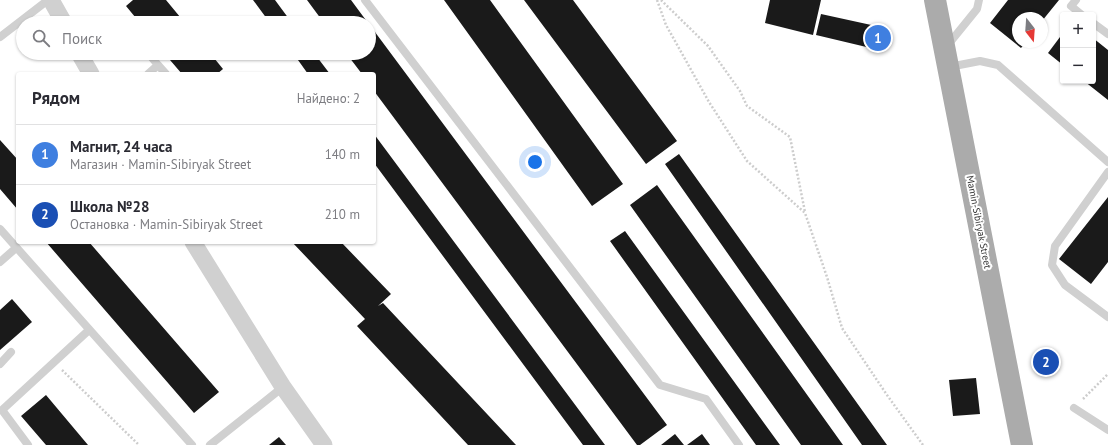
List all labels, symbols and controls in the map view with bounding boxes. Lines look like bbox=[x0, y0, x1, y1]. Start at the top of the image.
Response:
north arrow bbox=[1012, 12, 1048, 48]
map controls bbox=[1060, 12, 1096, 84]
button: + bbox=[1060, 12, 1096, 48]
search box bbox=[16, 16, 376, 60]
pin: 1 bbox=[865, 23, 891, 53]
icon: search bbox=[30, 27, 52, 49]
text: Поиск bbox=[62, 29, 102, 48]
button: − bbox=[1060, 48, 1096, 84]
text: Рядом bbox=[32, 87, 80, 109]
text: Найдено: 2 bbox=[297, 90, 360, 107]
text: Магнит, 24 часа bbox=[70, 137, 173, 156]
text: 1 bbox=[41, 146, 49, 163]
text: 140 m bbox=[325, 146, 360, 163]
your location bbox=[525, 152, 545, 172]
text: Магазин · Mamin-Sibiryak Street bbox=[70, 156, 251, 173]
street label: Mamin-Sibiryak Street bbox=[964, 174, 995, 270]
text: Школа №28 bbox=[70, 197, 150, 216]
text: 2 bbox=[41, 206, 49, 223]
text: 210 m bbox=[325, 206, 360, 223]
text: Остановка · Mamin-Sibiryak Street bbox=[70, 216, 263, 233]
pin: 2 bbox=[1033, 347, 1059, 377]

